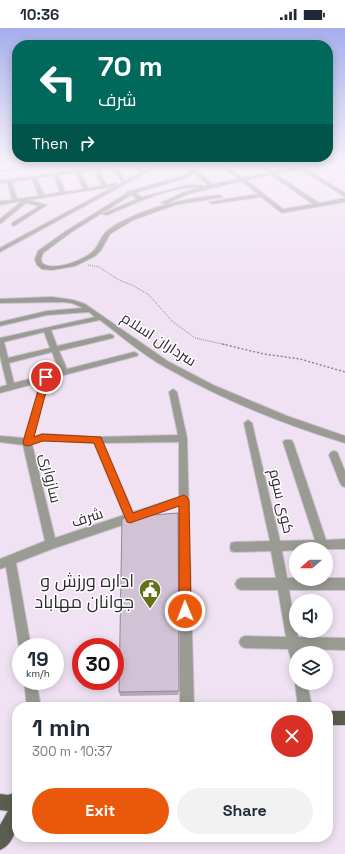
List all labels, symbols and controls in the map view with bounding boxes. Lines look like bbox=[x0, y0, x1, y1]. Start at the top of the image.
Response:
text: 10:36 bbox=[20, 5, 59, 24]
text: 70 m bbox=[98, 48, 163, 84]
icon: left bbox=[32, 56, 84, 108]
text: شرف bbox=[98, 88, 137, 111]
icon: right bbox=[76, 132, 98, 154]
text: Then bbox=[32, 134, 68, 153]
street label: سرداران اسلام bbox=[117, 308, 200, 371]
pin bbox=[29, 360, 63, 394]
icon: arrive bbox=[35, 366, 57, 388]
street label: سازواری bbox=[35, 451, 66, 505]
street label: کوی سوم bbox=[264, 467, 299, 535]
street label: شرف bbox=[69, 503, 105, 531]
north arrow bbox=[289, 542, 333, 586]
map controls bbox=[289, 542, 333, 690]
place label: اداره ورزش و جوانان مهاباد bbox=[34, 569, 134, 613]
public building icon: اداره ورزش و جوانان مهاباد bbox=[137, 577, 163, 610]
position arrow bbox=[164, 590, 206, 632]
button: sound bbox=[289, 594, 333, 638]
speed limit sign: 30 bbox=[72, 638, 124, 690]
text: 19 bbox=[27, 646, 49, 672]
button: layers bbox=[289, 646, 333, 690]
text: km/h bbox=[26, 667, 50, 680]
text: 1 min bbox=[32, 712, 91, 743]
button: close bbox=[271, 715, 313, 757]
text: 300 m · 10:37 bbox=[32, 743, 112, 760]
button: Exit bbox=[32, 788, 169, 834]
button: Share bbox=[177, 788, 313, 834]

